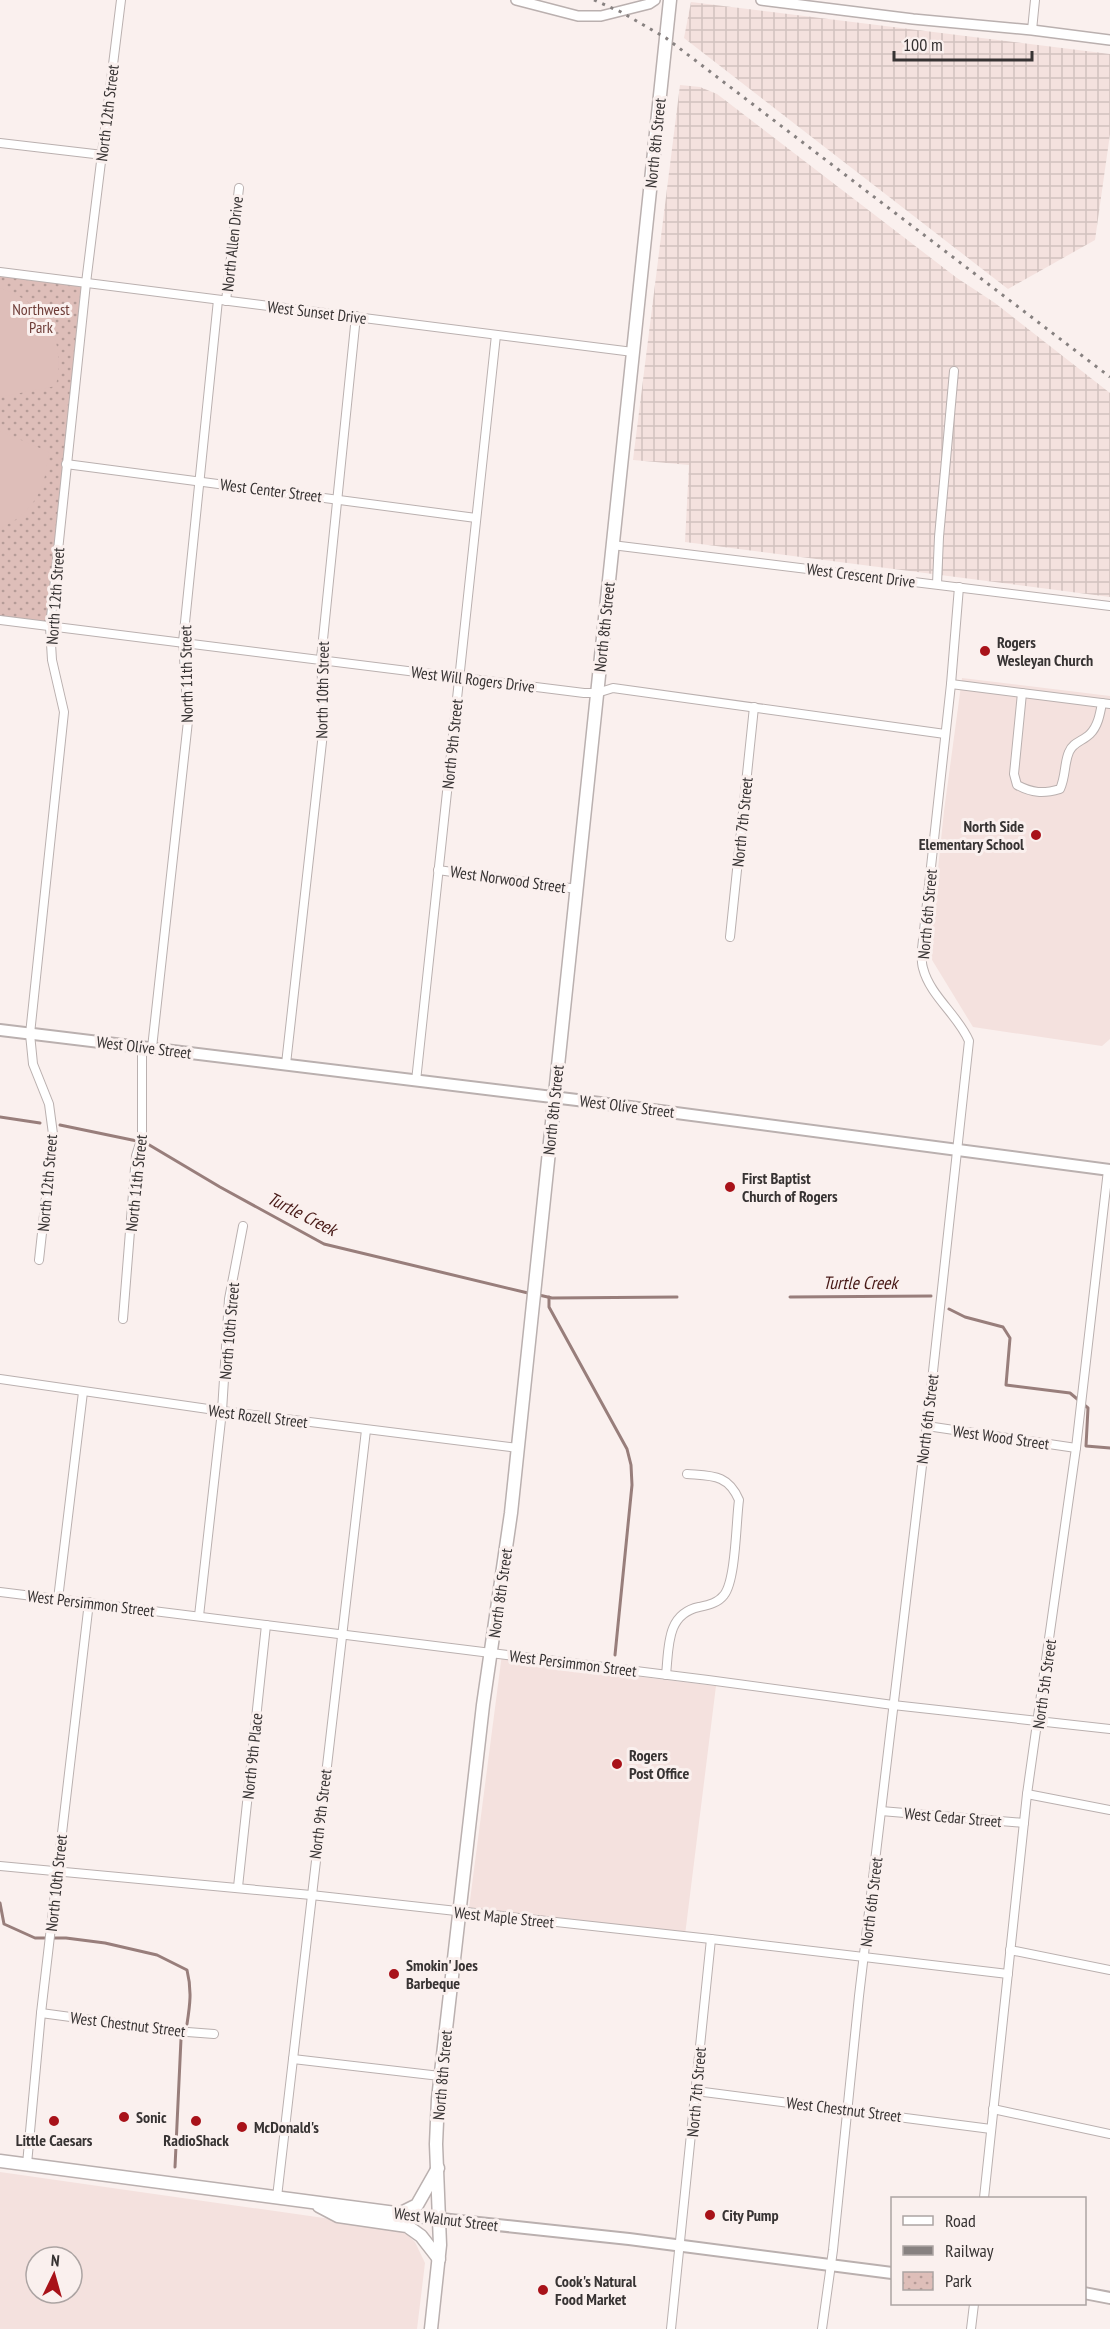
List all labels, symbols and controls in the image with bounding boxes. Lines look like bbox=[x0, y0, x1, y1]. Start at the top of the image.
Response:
scale bar bbox=[894, 24, 1032, 62]
text: 100 m bbox=[903, 33, 943, 56]
street label: North 12th Street bbox=[91, 63, 123, 163]
street label: North 8th Street bbox=[640, 96, 670, 189]
street label: North Allen Drive bbox=[217, 195, 247, 293]
street label: West Sunset Drive bbox=[266, 296, 368, 328]
park label: Northwest Park bbox=[12, 299, 70, 337]
street label: West Center Street bbox=[219, 474, 324, 506]
street label: North 12th Street bbox=[42, 546, 68, 645]
street label: West Crescent Drive bbox=[805, 558, 917, 592]
street label: North 8th Street bbox=[589, 580, 619, 673]
street label: North 11th Street bbox=[175, 625, 197, 723]
place label: Rogers Wesleyan Church bbox=[996, 632, 1093, 670]
street label: North 10th Street bbox=[311, 641, 333, 739]
marker: Rogers Wesleyan Church bbox=[978, 644, 992, 658]
street label: West Will Rogers Drive bbox=[410, 661, 536, 697]
street label: North 9th Street bbox=[437, 697, 467, 790]
street label: North 7th Street bbox=[727, 776, 757, 868]
place label: North Side Elementary School bbox=[919, 816, 1024, 854]
marker: North Side Elementary School bbox=[1029, 828, 1043, 842]
street label: West Norwood Street bbox=[449, 861, 568, 897]
street label: North 6th Street bbox=[913, 868, 941, 960]
street label: West Olive Street bbox=[95, 1031, 193, 1063]
street label: North 8th Street bbox=[538, 1063, 568, 1156]
street label: West Olive Street bbox=[578, 1090, 676, 1122]
street label: North 12th Street bbox=[33, 1133, 61, 1232]
street label: North 11th Street bbox=[121, 1133, 151, 1233]
place label: First Baptist Church of Rogers bbox=[742, 1168, 838, 1206]
marker: First Baptist Church of Rogers bbox=[723, 1180, 737, 1194]
water label: Turtle Creek bbox=[264, 1186, 343, 1242]
water label: Turtle Creek bbox=[823, 1271, 899, 1294]
street label: North 10th Street bbox=[215, 1281, 243, 1380]
street label: North 6th Street bbox=[912, 1372, 942, 1465]
street label: West Rozell Street bbox=[207, 1400, 309, 1432]
street label: West Wood Street bbox=[951, 1420, 1051, 1454]
street label: North 8th Street bbox=[484, 1546, 516, 1639]
street label: West Persimmon Street bbox=[26, 1585, 156, 1621]
street label: North 5th Street bbox=[1028, 1637, 1060, 1730]
street label: West Persimmon Street bbox=[508, 1645, 638, 1681]
street label: North 9th Place bbox=[238, 1712, 266, 1800]
place label: Rogers Post Office bbox=[629, 1745, 689, 1783]
marker: Rogers Post Office bbox=[610, 1757, 624, 1771]
street label: North 9th Street bbox=[305, 1767, 335, 1860]
street label: West Cedar Street bbox=[903, 1803, 1003, 1831]
street label: North 10th Street bbox=[41, 1833, 71, 1933]
street label: North 6th Street bbox=[856, 1855, 886, 1948]
street label: West Maple Street bbox=[453, 1902, 556, 1932]
place label: Smokin' Joes Barbeque bbox=[406, 1955, 478, 1993]
marker: Smokin' Joes Barbeque bbox=[387, 1967, 401, 1981]
street label: West Chestnut Street bbox=[69, 2007, 187, 2041]
street label: North 8th Street bbox=[428, 2029, 456, 2121]
street label: North 7th Street bbox=[682, 2046, 710, 2138]
street label: West Chestnut Street bbox=[785, 2092, 903, 2126]
place label: Sonic bbox=[136, 2107, 167, 2127]
marker: Sonic bbox=[117, 2110, 131, 2124]
marker: Little Caesars bbox=[47, 2114, 61, 2128]
marker: RadioShack bbox=[189, 2114, 203, 2128]
place label: McDonald's bbox=[254, 2117, 319, 2137]
marker: McDonald's bbox=[235, 2120, 249, 2134]
place label: Little Caesars bbox=[16, 2130, 93, 2150]
place label: RadioShack bbox=[163, 2130, 229, 2150]
legend bbox=[891, 2197, 1086, 2305]
street label: West Walnut Street bbox=[393, 2203, 500, 2235]
place label: City Pump bbox=[722, 2205, 779, 2225]
marker: City Pump bbox=[703, 2208, 717, 2222]
text: Road bbox=[945, 2209, 976, 2232]
text: Railway bbox=[945, 2239, 994, 2262]
north arrow bbox=[24, 2245, 84, 2305]
text: N bbox=[50, 2250, 60, 2270]
text: Park bbox=[945, 2269, 972, 2292]
place label: Cook's Natural Food Market bbox=[555, 2271, 636, 2309]
marker: Cook's Natural Food Market bbox=[536, 2283, 550, 2297]

